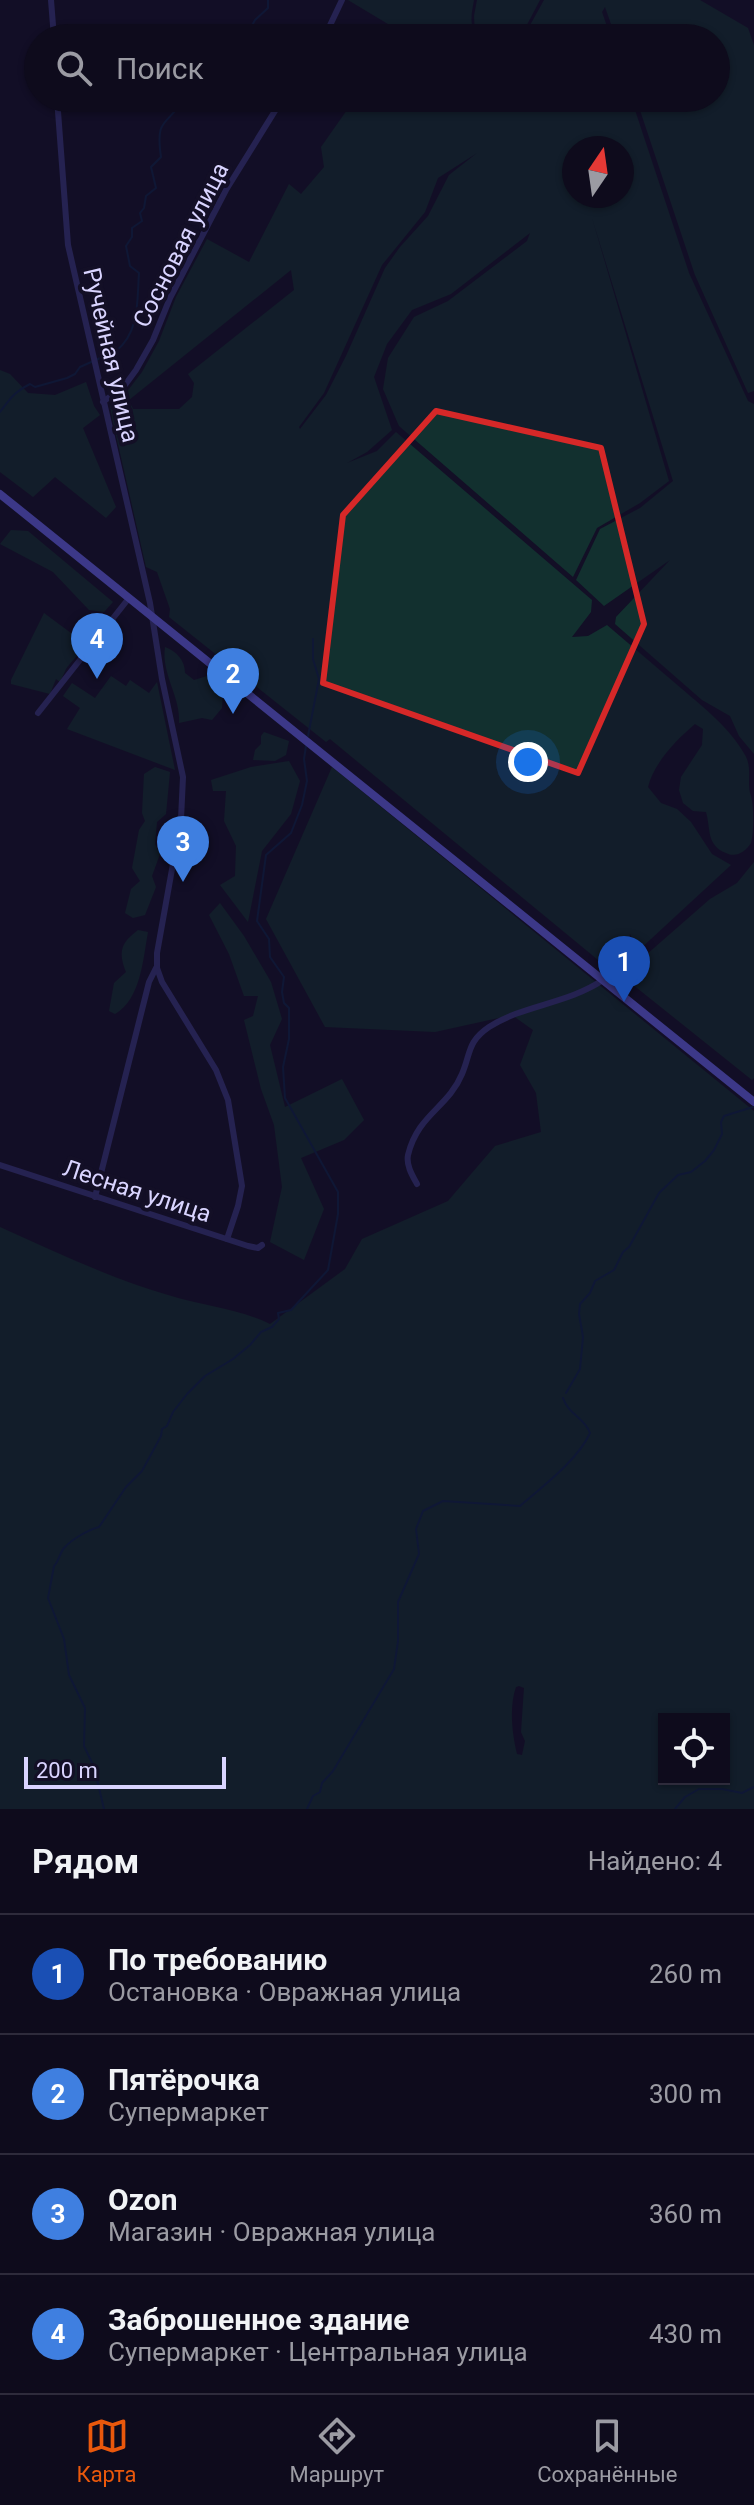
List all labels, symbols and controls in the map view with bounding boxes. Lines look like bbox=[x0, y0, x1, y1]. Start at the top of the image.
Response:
search box bbox=[24, 24, 730, 112]
icon: search bbox=[52, 46, 96, 90]
text: Поиск bbox=[116, 51, 204, 86]
north arrow bbox=[562, 136, 634, 208]
street label: Сосновая улица bbox=[127, 158, 235, 332]
street label: Ручейная улица bbox=[77, 265, 145, 445]
pin: 4 bbox=[71, 613, 123, 679]
pin: 2 bbox=[207, 648, 259, 714]
your location bbox=[508, 742, 548, 782]
pin: 3 bbox=[157, 816, 209, 882]
pin: 1 bbox=[598, 936, 650, 1002]
street label: Лесная улица bbox=[59, 1154, 215, 1228]
map controls bbox=[658, 1713, 730, 1785]
button: locate bbox=[658, 1713, 730, 1785]
scale bar bbox=[24, 1753, 226, 1789]
text: 200 m bbox=[36, 1758, 98, 1783]
text: Рядом bbox=[32, 1841, 139, 1881]
text: Найдено: 4 bbox=[588, 1846, 722, 1876]
text: По требованию bbox=[108, 1942, 327, 1977]
text: 1 bbox=[51, 1959, 65, 1989]
text: 260 m bbox=[649, 1959, 722, 1989]
text: Остановка · Овражная улица bbox=[108, 1977, 461, 2007]
text: Пятёрочка bbox=[108, 2062, 260, 2097]
text: 2 bbox=[51, 2079, 65, 2109]
text: 300 m bbox=[649, 2079, 722, 2109]
text: Супермаркет bbox=[108, 2097, 269, 2127]
text: Ozon bbox=[108, 2182, 177, 2217]
text: 3 bbox=[51, 2199, 65, 2229]
text: 360 m bbox=[649, 2199, 722, 2229]
text: Магазин · Овражная улица bbox=[108, 2217, 435, 2247]
text: Заброшенное здание bbox=[108, 2302, 409, 2337]
text: 4 bbox=[51, 2319, 65, 2349]
text: 430 m bbox=[649, 2319, 722, 2349]
text: Супермаркет · Центральная улица bbox=[108, 2337, 528, 2367]
tab: Карта bbox=[77, 2414, 137, 2487]
tab: Маршрут bbox=[290, 2414, 384, 2487]
tab: Сохранённые bbox=[537, 2414, 677, 2487]

